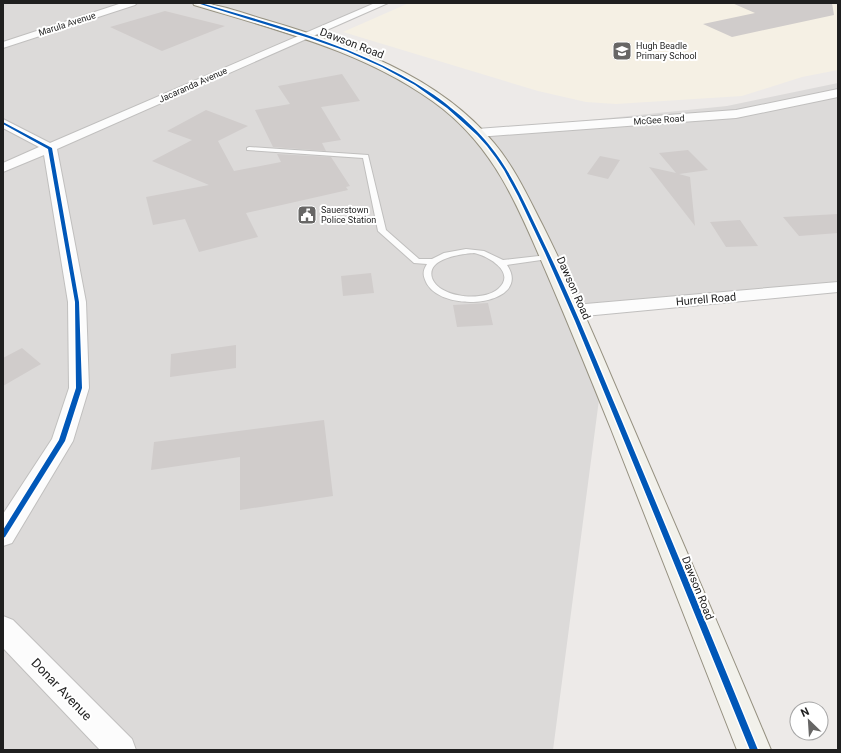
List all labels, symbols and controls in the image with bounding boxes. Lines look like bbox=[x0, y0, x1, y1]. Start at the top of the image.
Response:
street label: Marula Avenue bbox=[37, 10, 97, 38]
street label: Dawson Road bbox=[318, 25, 386, 62]
school or university icon: Hugh Beadle Primary School bbox=[611, 40, 633, 62]
place label: Hugh Beadle Primary School bbox=[636, 41, 697, 61]
street label: Jacaranda Avenue bbox=[157, 65, 229, 105]
street label: McGee Road bbox=[633, 113, 685, 127]
public building icon: Sauerstown Police Station bbox=[296, 204, 318, 226]
place label: Sauerstown Police Station bbox=[321, 205, 376, 225]
street label: Dawson Road bbox=[554, 255, 593, 322]
street label: Hurrell Road bbox=[675, 290, 737, 309]
street label: Dawson Road bbox=[679, 554, 716, 622]
street label: Donar Avenue bbox=[28, 655, 95, 724]
north arrow bbox=[789, 701, 829, 741]
text: N bbox=[799, 705, 811, 720]

